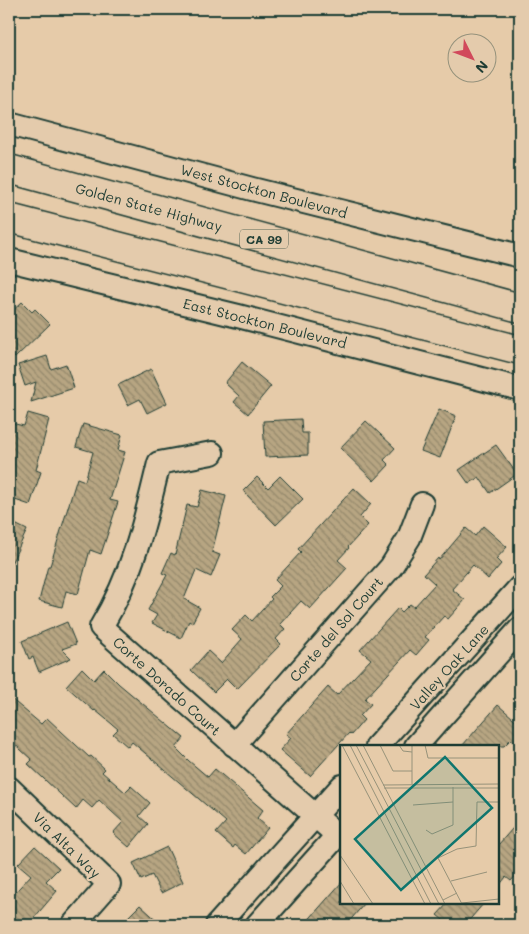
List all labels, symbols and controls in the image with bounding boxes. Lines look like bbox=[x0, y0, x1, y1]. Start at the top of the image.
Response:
north arrow bbox=[446, 32, 496, 82]
text: N bbox=[471, 57, 493, 77]
street label: West Stockton Boulevard bbox=[178, 160, 350, 222]
street label: Golden State Highway bbox=[74, 178, 224, 236]
road number: CA 99 bbox=[240, 230, 288, 248]
street label: East Stockton Boulevard bbox=[181, 293, 349, 353]
street label: Corte del Sol Court bbox=[285, 572, 387, 686]
street label: Valley Oak Lane bbox=[405, 620, 493, 714]
street label: Corte Dorado Court bbox=[109, 632, 225, 740]
inset map bbox=[340, 745, 499, 904]
street label: Via Alta Way bbox=[29, 808, 105, 882]

